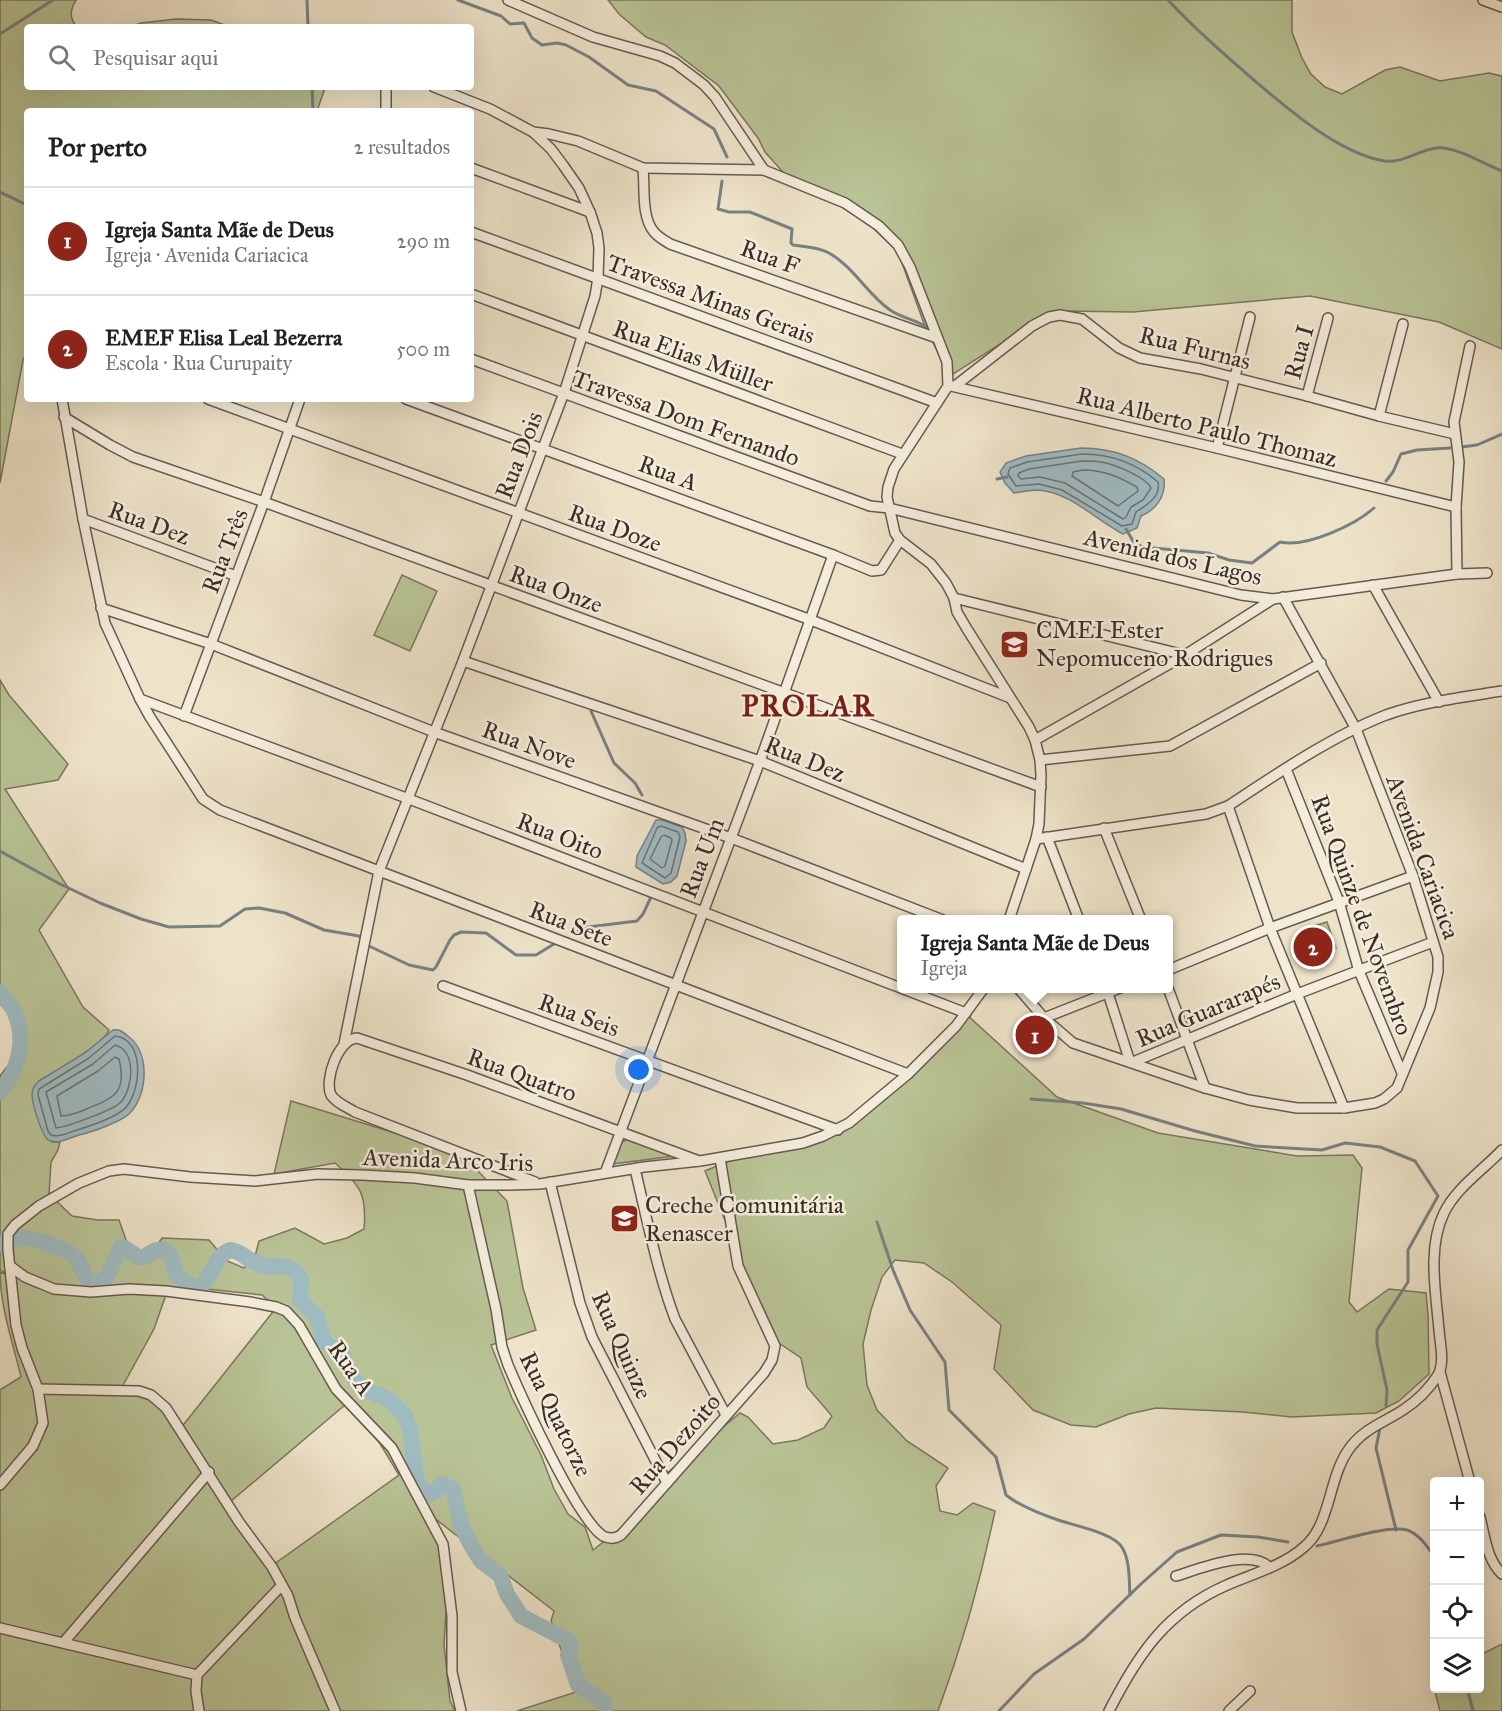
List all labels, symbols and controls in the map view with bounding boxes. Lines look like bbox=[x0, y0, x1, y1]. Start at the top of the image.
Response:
search box bbox=[24, 24, 474, 90]
icon: search bbox=[45, 41, 78, 74]
text: Pesquisar aqui bbox=[93, 44, 218, 71]
text: Por perto bbox=[48, 131, 147, 163]
text: 2 resultados bbox=[354, 135, 450, 159]
text: Igreja Santa Mãe de Deus bbox=[105, 216, 334, 243]
text: 1 bbox=[64, 229, 71, 253]
text: 290 m bbox=[397, 229, 450, 253]
street label: Rua F bbox=[736, 233, 804, 282]
text: Igreja · Avenida Cariacica bbox=[105, 243, 308, 267]
street label: Travessa Minas Gerais bbox=[603, 247, 819, 351]
street label: Rua Elias Müller bbox=[609, 313, 777, 399]
street label: Rua Furnas bbox=[1136, 320, 1254, 376]
street label: Rua I bbox=[1277, 322, 1321, 382]
text: EMEF Elisa Leal Bezerra bbox=[105, 324, 342, 351]
text: 2 bbox=[63, 337, 72, 361]
text: 500 m bbox=[396, 337, 450, 361]
text: Escola · Rua Curupaity bbox=[105, 351, 292, 375]
street label: Travessa Dom Fernando bbox=[568, 363, 804, 473]
street label: Rua Alberto Paulo Thomaz bbox=[1074, 380, 1340, 474]
street label: Rua Dois bbox=[489, 407, 549, 503]
street label: Rua A bbox=[634, 448, 702, 498]
street label: Rua Dez bbox=[104, 494, 194, 552]
street label: Rua Doze bbox=[564, 497, 666, 559]
street label: Rua Três bbox=[195, 504, 255, 598]
street label: Avenida dos Lagos bbox=[1080, 522, 1265, 592]
street label: Rua Onze bbox=[505, 558, 607, 620]
place label: CMEI Ester Nepomuceno Rodrigues bbox=[1036, 615, 1273, 673]
school or university icon: CMEI Ester Nepomuceno Rodrigues bbox=[999, 628, 1031, 660]
district label: PROLAR bbox=[741, 688, 875, 724]
street label: Rua Nove bbox=[478, 714, 580, 776]
street label: Rua Dez bbox=[760, 729, 850, 789]
street label: Avenida Cariacica bbox=[1379, 770, 1467, 944]
street label: Rua Quinze de Novembro bbox=[1305, 791, 1419, 1039]
street label: Rua Oito bbox=[512, 806, 608, 866]
street label: Rua Um bbox=[673, 814, 731, 902]
street label: Rua Sete bbox=[525, 894, 617, 954]
popup bbox=[897, 915, 1173, 993]
pin: 2 bbox=[1294, 924, 1332, 970]
text: Igreja Santa Mãe de Deus bbox=[921, 929, 1149, 956]
text: Igreja bbox=[921, 956, 967, 980]
street label: Rua Guararapés bbox=[1131, 966, 1285, 1054]
street label: Rua Seis bbox=[534, 987, 624, 1043]
pin: 1 bbox=[1016, 1012, 1054, 1058]
street label: Rua Quatro bbox=[463, 1041, 581, 1109]
your location bbox=[624, 1055, 653, 1084]
street label: Avenida Arco Iris bbox=[361, 1142, 534, 1178]
place label: Creche Comunitária Renascer bbox=[645, 1190, 845, 1248]
school or university icon: Creche Comunitária Renascer bbox=[608, 1203, 640, 1235]
street label: Rua Quinze bbox=[585, 1286, 659, 1404]
street label: Rua A bbox=[321, 1334, 381, 1402]
street label: Rua Quatorze bbox=[513, 1347, 599, 1481]
street label: Rua Dezoito bbox=[623, 1387, 727, 1501]
map controls bbox=[1430, 1477, 1484, 1693]
button: + bbox=[1430, 1477, 1484, 1531]
button: − bbox=[1430, 1531, 1484, 1585]
button: locate bbox=[1430, 1585, 1484, 1639]
button: layers bbox=[1430, 1639, 1484, 1693]

